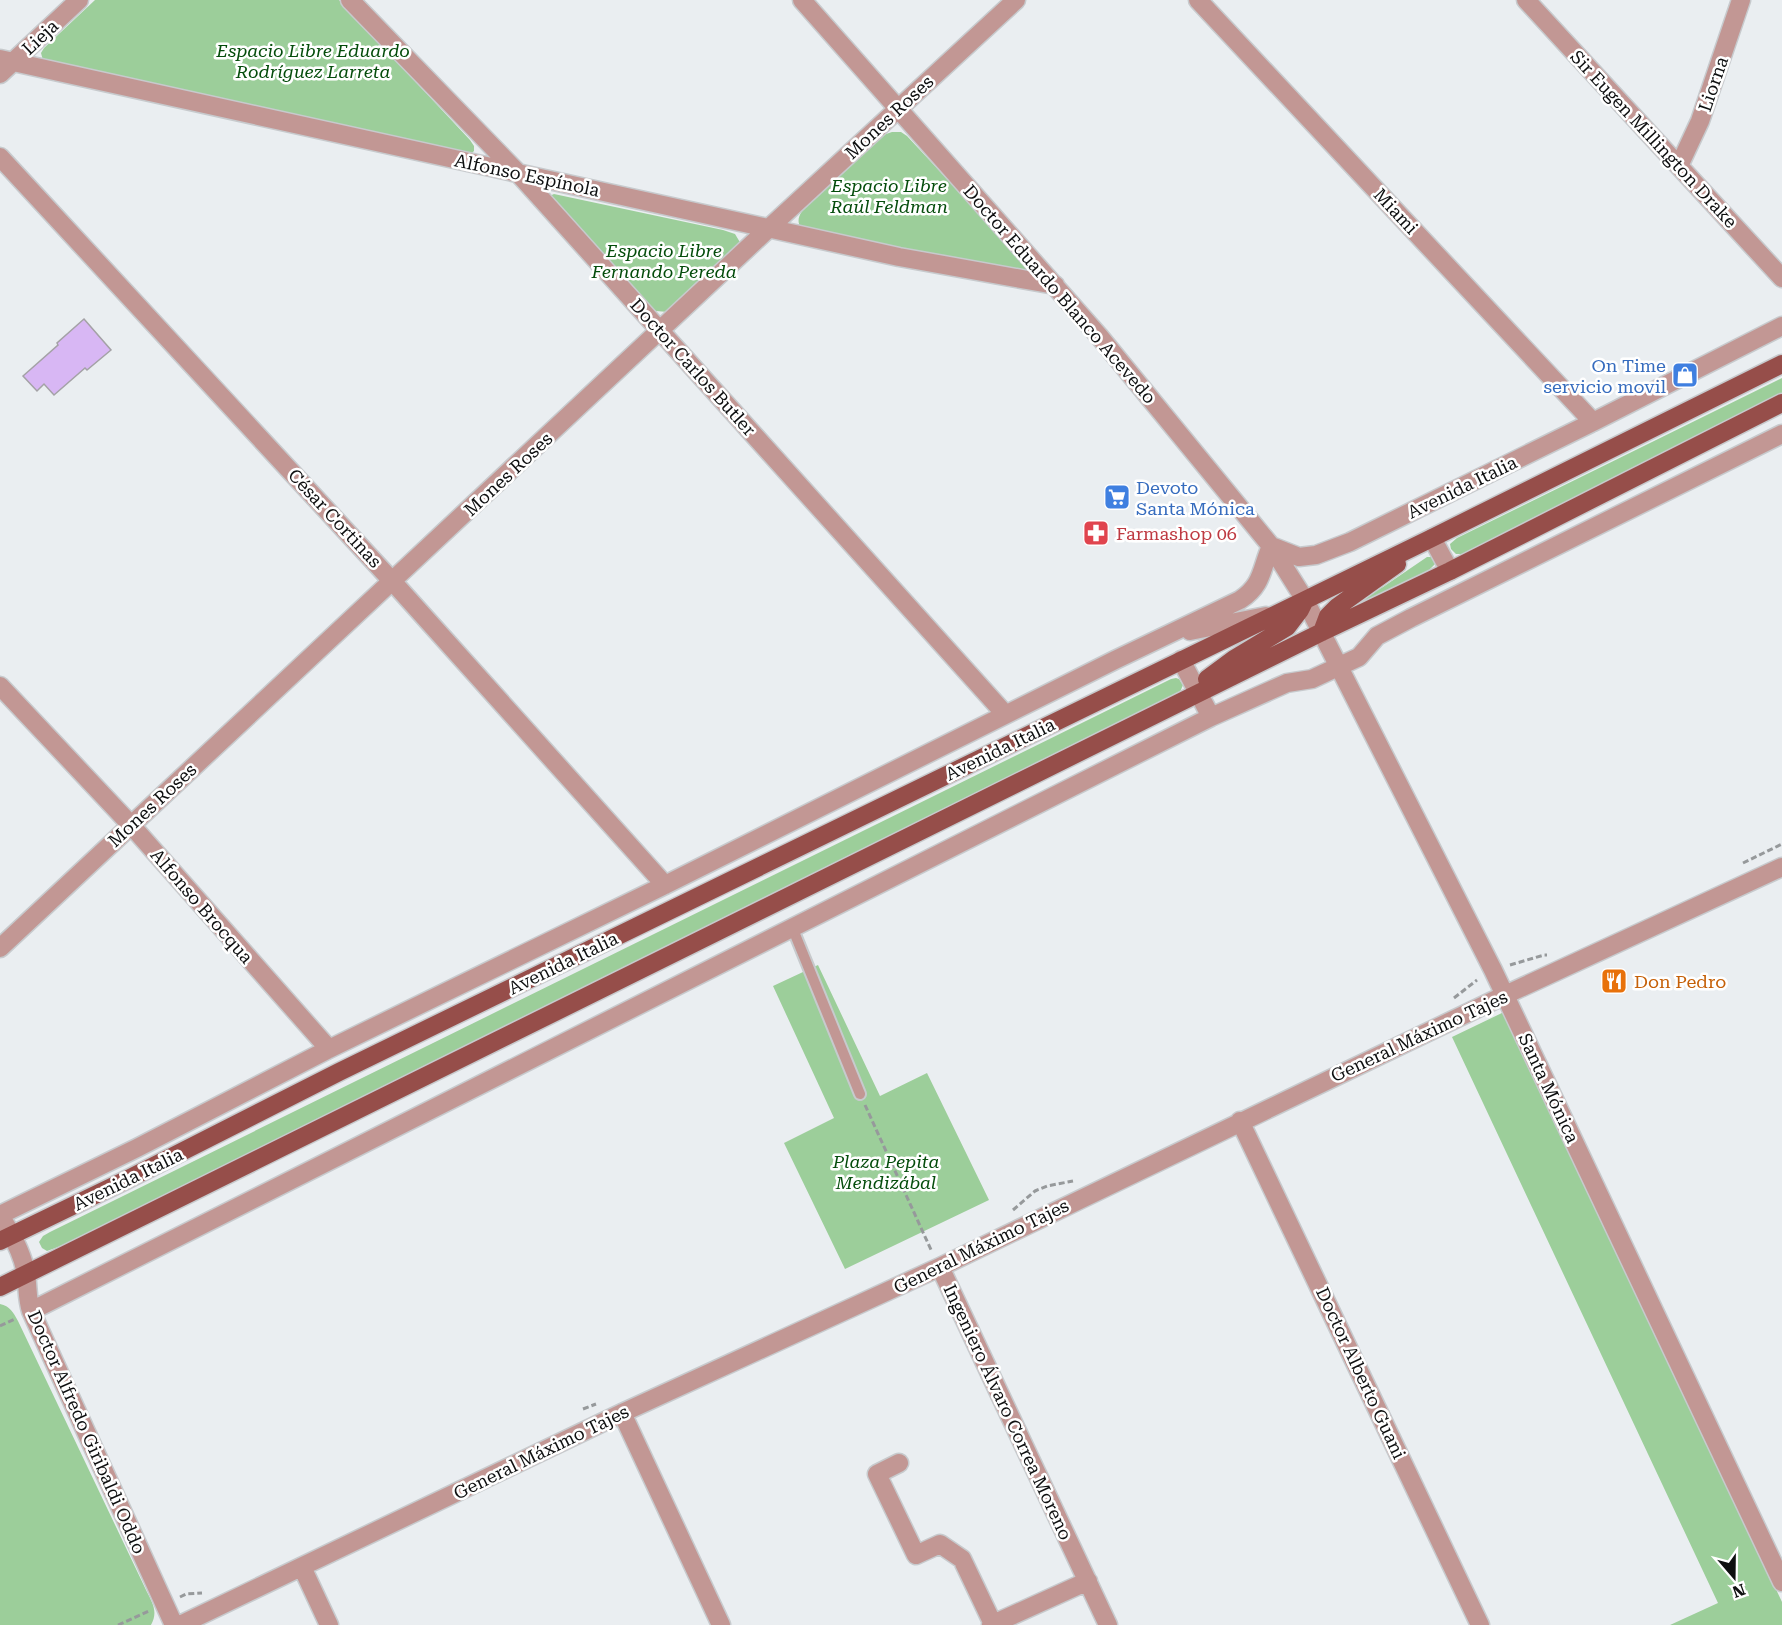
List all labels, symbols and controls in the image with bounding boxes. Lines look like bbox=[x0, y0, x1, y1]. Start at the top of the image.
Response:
street label: Lieja bbox=[18, 15, 63, 59]
park label: Espacio Libre Eduardo Rodríguez Larreta bbox=[215, 40, 410, 82]
street label: Sir Eugen Millington Drake bbox=[1566, 46, 1742, 232]
street label: Liorna bbox=[1694, 54, 1732, 114]
street label: Mones Roses bbox=[841, 71, 937, 163]
street label: Alfonso Espínola bbox=[453, 149, 602, 201]
park label: Espacio Libre Raúl Feldman bbox=[829, 175, 948, 217]
street label: Doctor Eduardo Blanco Acevedo bbox=[959, 180, 1161, 408]
street label: Miami bbox=[1370, 184, 1423, 238]
park label: Espacio Libre Fernando Pereda bbox=[590, 240, 737, 282]
street label: Doctor Carlos Butler bbox=[626, 294, 760, 440]
place label: On Time servicio movil bbox=[1543, 355, 1666, 397]
shop icon: On Time servicio movil bbox=[1670, 360, 1700, 390]
street label: Mones Roses bbox=[460, 428, 556, 520]
street label: Avenida Italia bbox=[1404, 451, 1520, 523]
street label: César Cortinas bbox=[284, 464, 386, 572]
place label: Devoto Santa Mónica bbox=[1136, 477, 1255, 519]
supermarket icon: Devoto Santa Mónica bbox=[1102, 482, 1132, 512]
pharmacy icon: Farmashop 06 bbox=[1081, 518, 1111, 548]
place label: Farmashop 06 bbox=[1116, 523, 1237, 544]
street label: Avenida Italia bbox=[942, 713, 1058, 785]
street label: Mones Roses bbox=[104, 759, 200, 851]
street label: Alfonso Brocqua bbox=[147, 844, 258, 968]
street label: Avenida Italia bbox=[505, 927, 621, 999]
restaurant icon: Don Pedro bbox=[1599, 966, 1629, 996]
place label: Don Pedro bbox=[1634, 971, 1726, 992]
street label: General Máximo Tajes bbox=[1327, 986, 1511, 1086]
street label: Santa Mónica bbox=[1514, 1030, 1584, 1146]
street label: Avenida Italia bbox=[70, 1143, 186, 1215]
park label: Plaza Pepita Mendizábal bbox=[832, 1151, 939, 1193]
street label: General Máximo Tajes bbox=[890, 1194, 1072, 1298]
street label: Ingeniero Álvaro Correa Moreno bbox=[939, 1281, 1077, 1543]
street label: Doctor Alberto Guani bbox=[1312, 1284, 1410, 1462]
street label: Doctor Alfredo Giribaldi Oddo bbox=[24, 1307, 150, 1557]
street label: General Máximo Tajes bbox=[450, 1400, 632, 1504]
north arrow bbox=[1704, 1547, 1764, 1607]
text: N bbox=[1730, 1580, 1748, 1602]

